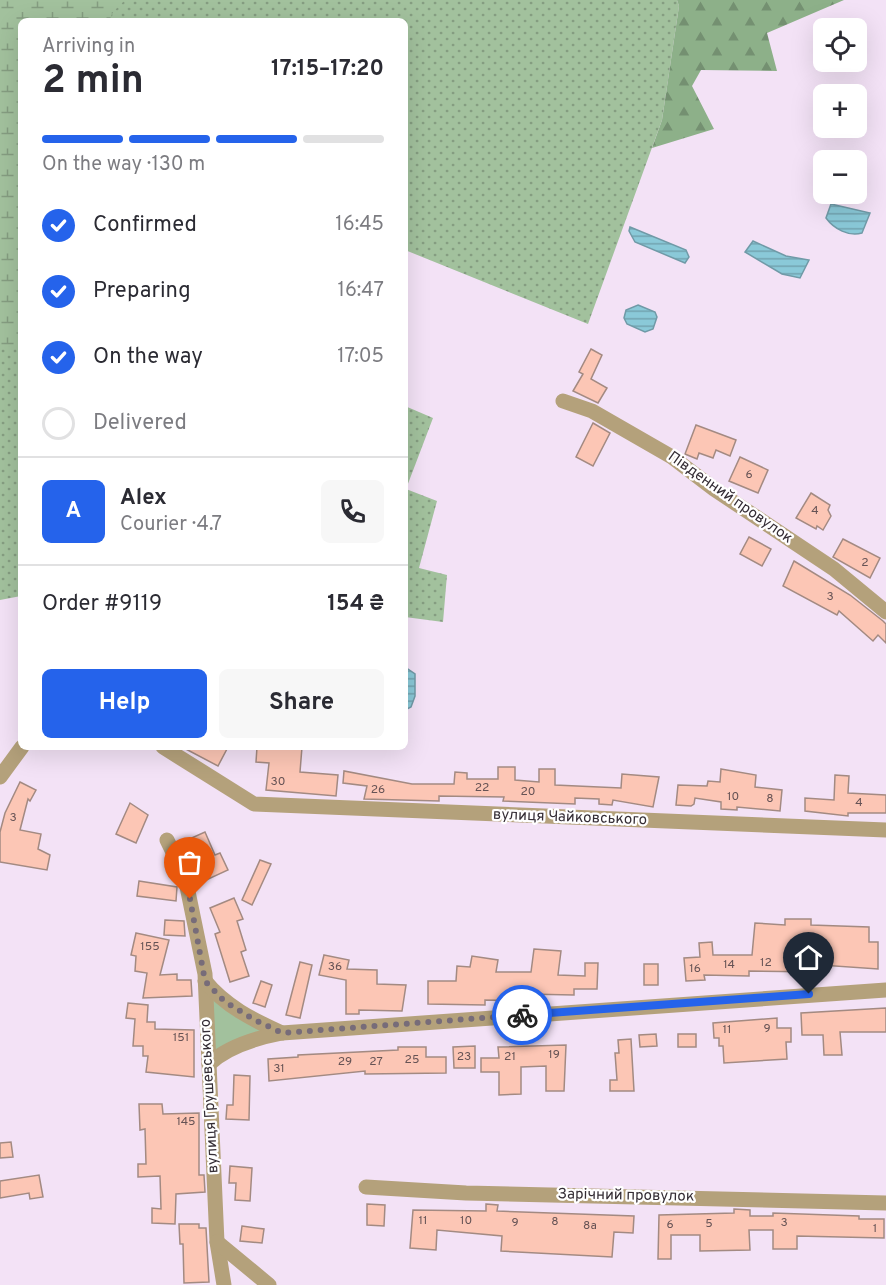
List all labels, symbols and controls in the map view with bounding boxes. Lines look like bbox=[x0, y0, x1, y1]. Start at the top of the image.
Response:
map controls bbox=[813, 18, 867, 204]
button: locate bbox=[813, 18, 867, 72]
text: Arriving in bbox=[42, 34, 135, 60]
text: 17:15–17:20 bbox=[271, 56, 384, 83]
text: 2 min bbox=[42, 58, 144, 107]
button: + bbox=[813, 84, 867, 138]
button: − bbox=[813, 150, 867, 204]
text: On the way · 130 m bbox=[42, 152, 205, 178]
icon: check bbox=[42, 209, 75, 242]
text: Confirmed bbox=[93, 212, 197, 239]
text: 16:45 bbox=[335, 212, 384, 238]
icon: check bbox=[42, 275, 75, 308]
text: Preparing bbox=[93, 278, 191, 305]
text: 16:47 bbox=[337, 278, 384, 304]
icon: check bbox=[42, 341, 75, 374]
text: On the way bbox=[93, 344, 203, 371]
text: 17:05 bbox=[337, 344, 384, 370]
text: Delivered bbox=[93, 410, 187, 437]
street label: Південний провулок bbox=[664, 448, 796, 548]
house number: 6 bbox=[745, 467, 753, 483]
button: phone bbox=[321, 480, 384, 543]
text: Alex bbox=[120, 485, 167, 512]
text: A bbox=[66, 498, 81, 525]
house number: 4 bbox=[811, 503, 819, 519]
text: Courier · 4.7 bbox=[120, 512, 222, 538]
house number: 2 bbox=[861, 555, 869, 571]
house number: 3 bbox=[826, 589, 834, 605]
text: Order #9119 bbox=[42, 591, 162, 618]
text: 154 ₴ bbox=[327, 591, 384, 618]
button: Help bbox=[42, 669, 207, 738]
button: Share bbox=[219, 669, 384, 738]
house number: 30 bbox=[271, 774, 285, 790]
house number: 22 bbox=[475, 780, 489, 796]
house number: 26 bbox=[371, 782, 385, 798]
house number: 20 bbox=[520, 784, 536, 800]
house number: 10 bbox=[727, 789, 739, 805]
house number: 8 bbox=[766, 791, 774, 807]
house number: 4 bbox=[855, 795, 863, 811]
street label: вулиця Чайковського bbox=[493, 806, 647, 830]
house number: 3 bbox=[9, 810, 17, 826]
pin bbox=[164, 837, 215, 899]
icon: bag bbox=[173, 846, 206, 879]
pin bbox=[783, 932, 834, 994]
house number: 155 bbox=[140, 939, 160, 955]
icon: home bbox=[792, 941, 825, 974]
house number: 12 bbox=[760, 955, 772, 971]
house number: 14 bbox=[723, 957, 735, 973]
house number: 36 bbox=[328, 959, 342, 975]
house number: 16 bbox=[689, 961, 701, 977]
courier bbox=[492, 985, 552, 1045]
icon: bike bbox=[506, 999, 539, 1032]
street label: вулиця Грушевського bbox=[196, 1018, 224, 1174]
house number: 9 bbox=[763, 1021, 771, 1037]
house number: 11 bbox=[723, 1022, 731, 1038]
house number: 151 bbox=[173, 1030, 189, 1046]
house number: 19 bbox=[548, 1047, 560, 1063]
house number: 23 bbox=[457, 1049, 471, 1065]
house number: 21 bbox=[504, 1049, 516, 1065]
house number: 25 bbox=[405, 1052, 419, 1068]
house number: 29 bbox=[338, 1054, 352, 1070]
house number: 27 bbox=[369, 1054, 383, 1070]
house number: 31 bbox=[273, 1061, 285, 1077]
house number: 145 bbox=[176, 1114, 196, 1130]
street label: Зарічний провулок bbox=[557, 1185, 695, 1207]
house number: 11 bbox=[419, 1213, 427, 1229]
house number: 10 bbox=[460, 1213, 472, 1229]
house number: 8 bbox=[551, 1214, 559, 1230]
house number: 9 bbox=[511, 1215, 519, 1231]
house number: 3 bbox=[780, 1215, 788, 1231]
house number: 5 bbox=[705, 1216, 713, 1232]
house number: 6 bbox=[666, 1217, 674, 1233]
house number: 8а bbox=[583, 1218, 597, 1234]
house number: 1 bbox=[873, 1221, 877, 1237]

